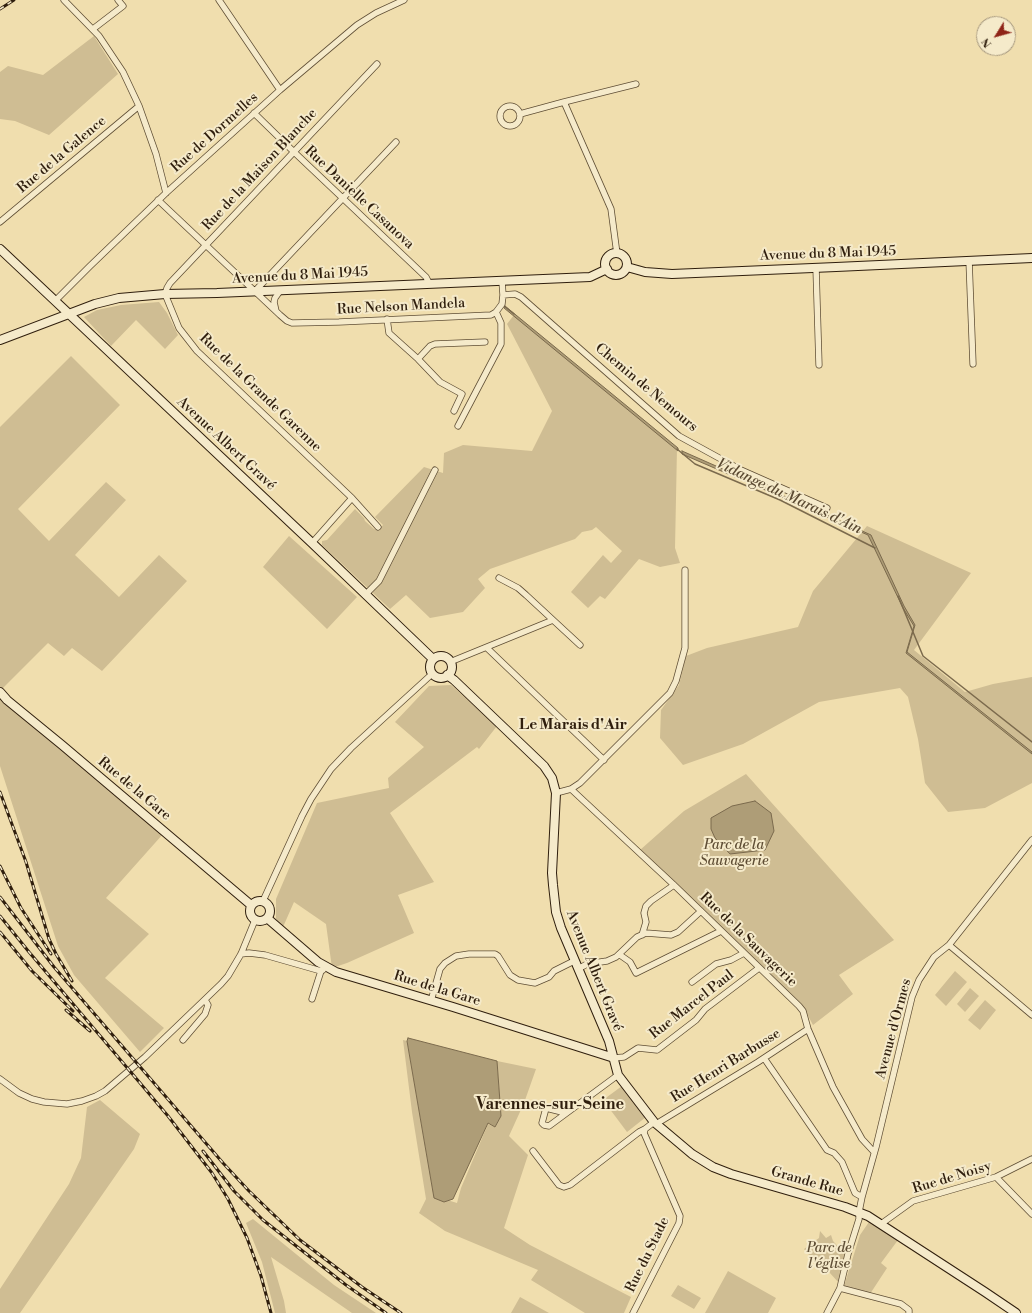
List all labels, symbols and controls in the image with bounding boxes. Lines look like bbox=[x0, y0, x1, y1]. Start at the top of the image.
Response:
north arrow bbox=[976, 16, 1016, 56]
text: N bbox=[979, 35, 995, 50]
street label: Rue de Dormelles bbox=[168, 89, 262, 177]
street label: Rue de la Maison Blanche bbox=[199, 105, 321, 235]
street label: Rue de la Galence bbox=[14, 113, 110, 197]
street label: Rue Danielle Casanova bbox=[301, 143, 417, 253]
street label: Avenue du 8 Mai 1945 bbox=[760, 243, 896, 265]
street label: Avenue du 8 Mai 1945 bbox=[232, 264, 368, 288]
street label: Rue Nelson Mandela bbox=[336, 295, 466, 319]
street label: Rue de la Grande Garenne bbox=[195, 330, 325, 456]
street label: Chemin de Nemours bbox=[591, 340, 701, 436]
street label: Avenue Albert Gravé bbox=[173, 394, 279, 494]
water label: Vidange du Marais d'Ain bbox=[713, 455, 865, 539]
district label: Le Marais d'Air bbox=[519, 716, 627, 734]
street label: Rue de la Gare bbox=[94, 754, 174, 824]
park label: Parc de la Sauvagerie bbox=[700, 838, 768, 870]
street label: Rue de la Sauvagerie bbox=[696, 889, 800, 991]
street label: Avenue Albert Gravé bbox=[562, 908, 626, 1034]
street label: Rue Marcel Paul bbox=[647, 967, 737, 1043]
street label: Rue de la Gare bbox=[391, 968, 483, 1010]
street label: Avenue d'Ormes bbox=[873, 977, 915, 1081]
street label: Rue Henri Barbusse bbox=[668, 1025, 784, 1107]
district label: Varennes-sur-Seine bbox=[476, 1095, 624, 1115]
street label: Rue de Noisy bbox=[911, 1158, 993, 1198]
street label: Grande Rue bbox=[769, 1164, 845, 1200]
street label: Rue du Stade bbox=[623, 1215, 673, 1295]
park label: Parc de l'église bbox=[806, 1241, 852, 1274]

